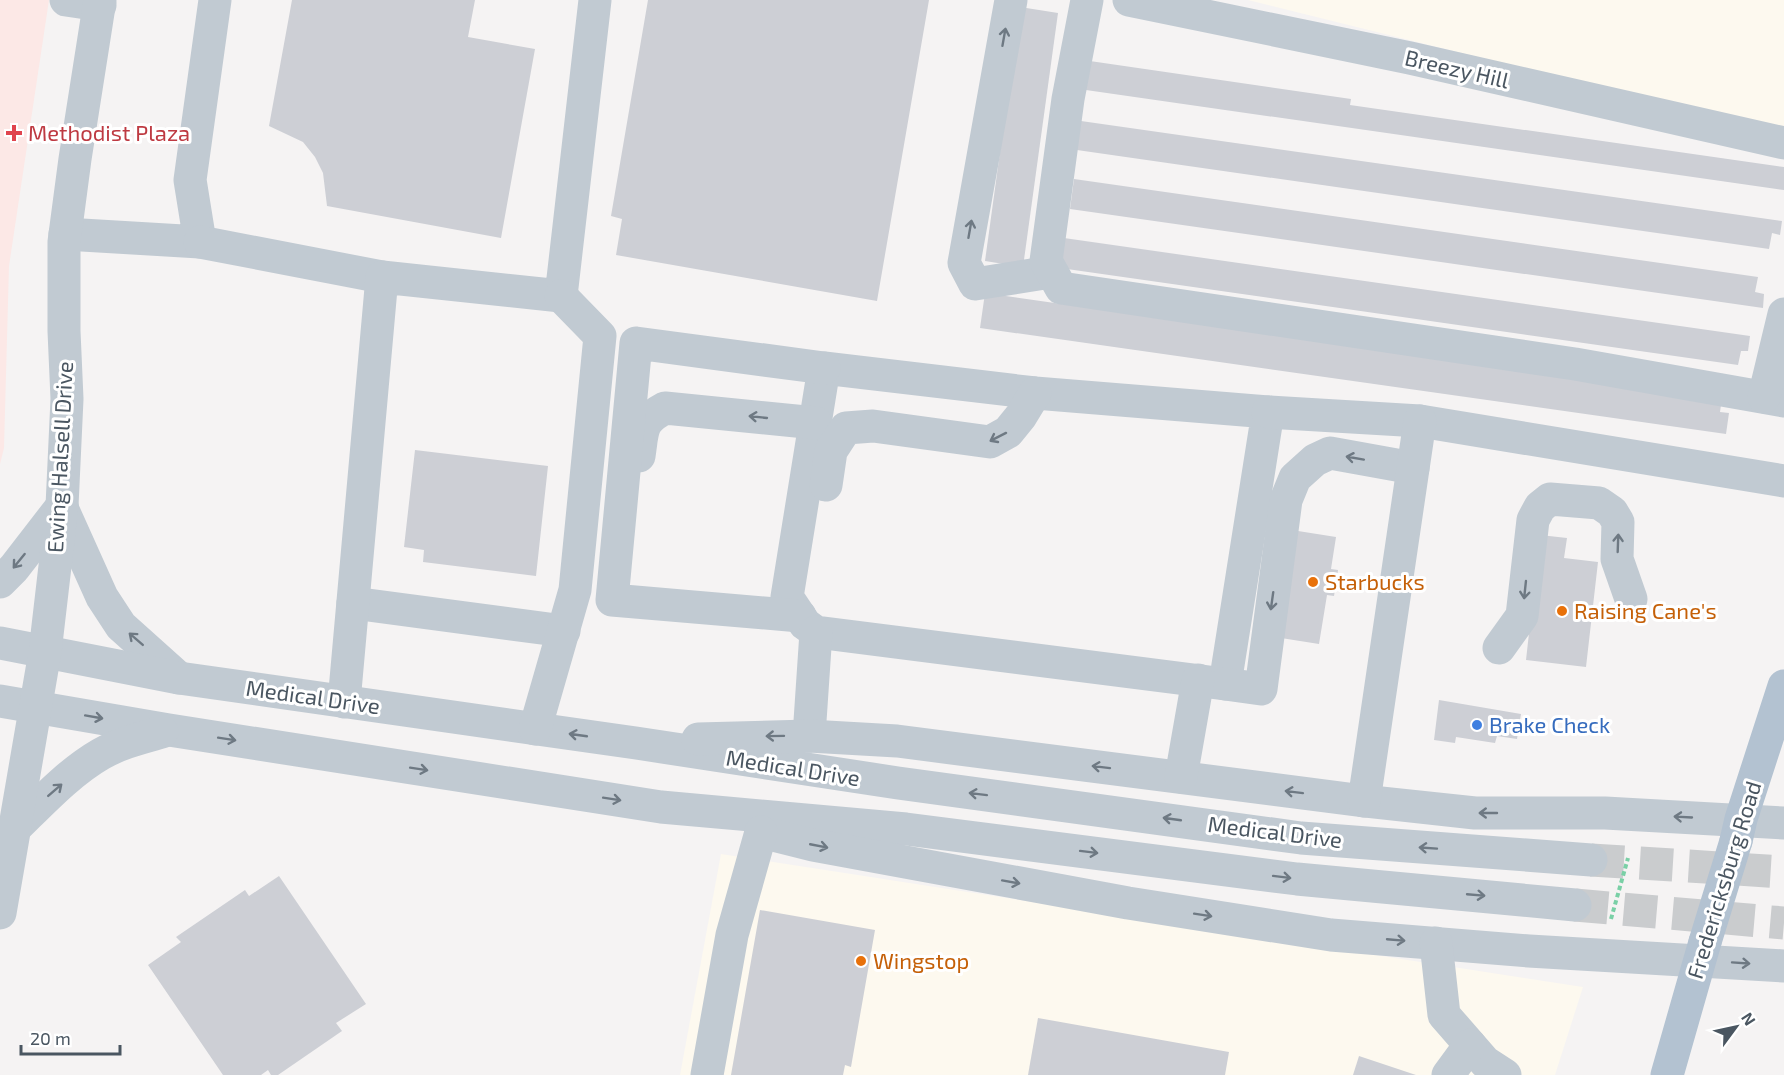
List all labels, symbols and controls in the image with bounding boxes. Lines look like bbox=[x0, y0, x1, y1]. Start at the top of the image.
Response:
one-way arrow bbox=[999, 28, 1010, 47]
street label: Breezy Hill bbox=[1403, 43, 1512, 93]
place label: Methodist Plaza bbox=[28, 119, 190, 145]
marker: Methodist Plaza bbox=[5, 124, 23, 142]
one-way arrow bbox=[965, 220, 976, 239]
street label: Ewing Halsell Drive bbox=[41, 360, 77, 553]
one-way arrow bbox=[749, 411, 768, 422]
one-way arrow bbox=[990, 431, 1007, 443]
one-way arrow bbox=[1346, 452, 1366, 463]
one-way arrow bbox=[1612, 533, 1623, 553]
one-way arrow bbox=[12, 553, 25, 569]
place label: Starbucks bbox=[1325, 568, 1425, 594]
marker: Starbucks bbox=[1306, 575, 1320, 589]
one-way arrow bbox=[1519, 579, 1530, 599]
one-way arrow bbox=[1267, 591, 1278, 611]
place label: Raising Cane's bbox=[1574, 597, 1717, 623]
marker: Raising Cane's bbox=[1555, 604, 1569, 618]
one-way arrow bbox=[129, 632, 144, 646]
street label: Medical Drive bbox=[244, 674, 382, 718]
place label: Brake Check bbox=[1489, 711, 1610, 737]
one-way arrow bbox=[84, 712, 103, 723]
marker: Brake Check bbox=[1470, 718, 1484, 732]
one-way arrow bbox=[569, 729, 589, 740]
one-way arrow bbox=[766, 730, 786, 742]
one-way arrow bbox=[216, 734, 236, 745]
street label: Medical Drive bbox=[724, 744, 862, 790]
one-way arrow bbox=[1091, 761, 1111, 772]
one-way arrow bbox=[409, 764, 429, 775]
street label: Fredericksburg Road bbox=[1681, 778, 1765, 982]
one-way arrow bbox=[47, 783, 62, 797]
one-way arrow bbox=[1285, 786, 1304, 797]
one-way arrow bbox=[969, 788, 989, 799]
one-way arrow bbox=[602, 794, 621, 805]
one-way arrow bbox=[1478, 807, 1498, 819]
street label: Medical Drive bbox=[1206, 810, 1344, 852]
one-way arrow bbox=[1673, 811, 1693, 822]
one-way arrow bbox=[1162, 814, 1182, 825]
one-way arrow bbox=[809, 841, 829, 852]
one-way arrow bbox=[1419, 842, 1438, 853]
one-way arrow bbox=[1079, 846, 1098, 857]
one-way arrow bbox=[1272, 871, 1292, 882]
one-way arrow bbox=[1001, 877, 1020, 888]
one-way arrow bbox=[1466, 890, 1486, 901]
one-way arrow bbox=[1193, 909, 1213, 920]
one-way arrow bbox=[1386, 935, 1406, 946]
place label: Wingstop bbox=[873, 947, 969, 973]
marker: Wingstop bbox=[854, 954, 868, 968]
one-way arrow bbox=[1731, 958, 1751, 969]
north arrow bbox=[1706, 997, 1766, 1057]
text: N bbox=[1738, 1009, 1760, 1029]
scale bar bbox=[21, 1018, 120, 1056]
text: 20 m bbox=[30, 1027, 71, 1049]

